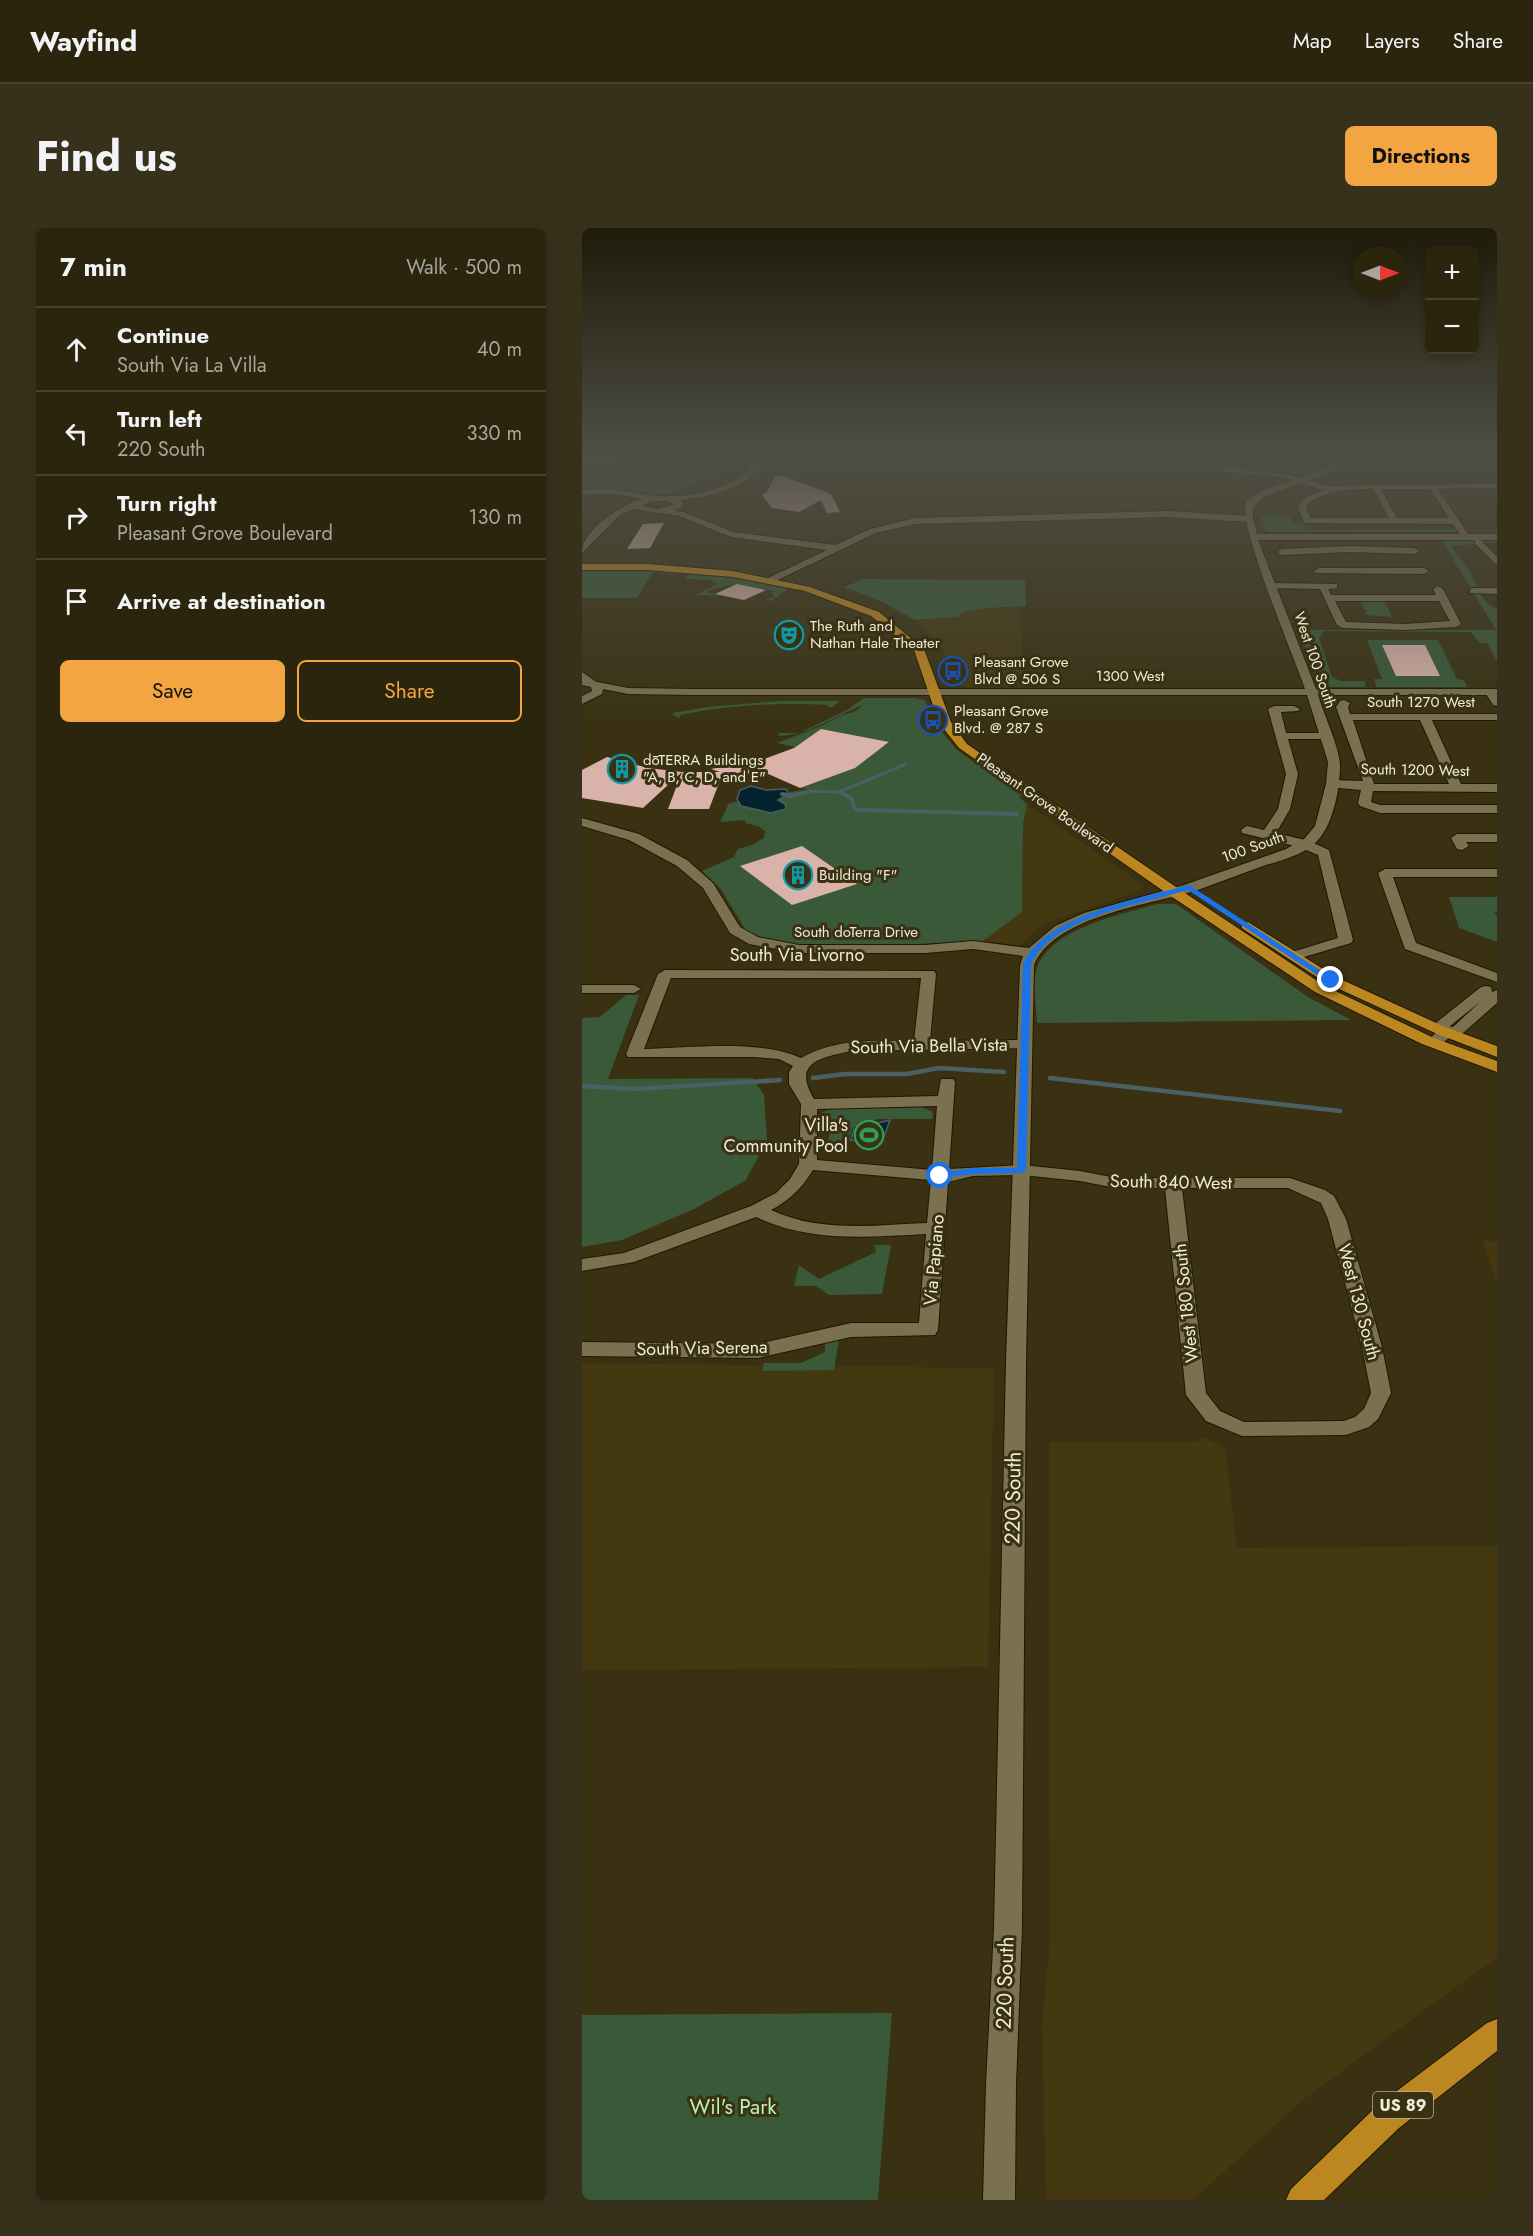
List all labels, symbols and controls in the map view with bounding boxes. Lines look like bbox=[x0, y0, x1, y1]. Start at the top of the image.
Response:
text: Wayfind bbox=[30, 21, 137, 62]
text: Map bbox=[1293, 26, 1332, 56]
text: Layers bbox=[1365, 26, 1420, 56]
text: Share bbox=[1453, 26, 1503, 56]
text: Find us bbox=[36, 126, 177, 187]
button: Directions bbox=[1345, 126, 1497, 186]
north arrow bbox=[1353, 246, 1407, 300]
map controls bbox=[1425, 246, 1479, 354]
button: + bbox=[1425, 246, 1479, 300]
text: 7 min bbox=[60, 248, 127, 286]
text: Walk · 500 m bbox=[406, 253, 522, 282]
button: − bbox=[1425, 300, 1479, 354]
text: Continue bbox=[117, 319, 209, 351]
icon: ahead bbox=[60, 333, 93, 366]
text: 40 m bbox=[477, 335, 522, 364]
text: South Via La Villa bbox=[117, 351, 267, 380]
text: Turn left bbox=[117, 403, 202, 435]
icon: left bbox=[60, 417, 93, 450]
text: 330 m bbox=[467, 419, 522, 448]
text: 220 South bbox=[117, 435, 205, 464]
text: Turn right bbox=[117, 487, 217, 519]
icon: right bbox=[60, 501, 93, 534]
text: 130 m bbox=[468, 503, 522, 532]
text: Pleasant Grove Boulevard bbox=[117, 519, 333, 548]
icon: arrive bbox=[60, 585, 93, 618]
text: Arrive at destination bbox=[117, 585, 326, 617]
street label: West 100 South bbox=[1288, 609, 1342, 711]
place label: The Ruth and Nathan Hale Theater bbox=[810, 615, 941, 654]
theatre icon: The Ruth and Nathan Hale Theater bbox=[773, 619, 805, 651]
place label: Pleasant Grove Blvd @ 506 S bbox=[974, 651, 1069, 690]
bus stop icon: Pleasant Grove Blvd @ 506 S bbox=[937, 655, 969, 687]
button: Save bbox=[60, 660, 285, 722]
button: Share bbox=[297, 660, 522, 722]
street label: 1300 West bbox=[1096, 665, 1165, 687]
street label: South 1270 West bbox=[1367, 691, 1475, 713]
place label: Pleasant Grove Blvd. @ 287 S bbox=[954, 700, 1049, 739]
bus stop icon: Pleasant Grove Blvd. @ 287 S bbox=[917, 704, 949, 736]
street label: Pleasant Grove Boulevard bbox=[972, 748, 1118, 858]
place label: dōTERRA Buildings "A, B, C, D, and E" bbox=[643, 749, 766, 788]
building icon: dōTERRA Buildings "A, B, C, D, and E" bbox=[606, 753, 638, 785]
street label: South 1200 West bbox=[1360, 758, 1470, 782]
street label: 100 South bbox=[1219, 826, 1287, 868]
building icon: Building "F" bbox=[782, 859, 814, 891]
place label: Building "F" bbox=[819, 864, 897, 886]
street label: South doTerra Drive bbox=[794, 921, 918, 943]
street label: South Via Livorno bbox=[730, 942, 864, 968]
route end bbox=[1317, 966, 1343, 992]
street label: South Via Bella Vista bbox=[850, 1032, 1008, 1060]
place label: Villa's Community Pool bbox=[723, 1112, 848, 1159]
sports icon: Villa's Community Pool bbox=[853, 1119, 885, 1151]
route start bbox=[926, 1162, 952, 1188]
street label: South 840 West bbox=[1110, 1168, 1233, 1196]
street label: Via Papiano bbox=[917, 1213, 951, 1307]
street label: West 130 South bbox=[1331, 1241, 1387, 1363]
street label: West 180 South bbox=[1167, 1242, 1205, 1364]
street label: South Via Serena bbox=[636, 1334, 768, 1362]
street label: 220 South bbox=[997, 1451, 1029, 1545]
street label: 220 South bbox=[988, 1936, 1022, 2030]
park label: Wil's Park bbox=[689, 2092, 777, 2122]
road number: US 89 bbox=[1373, 2092, 1433, 2118]

